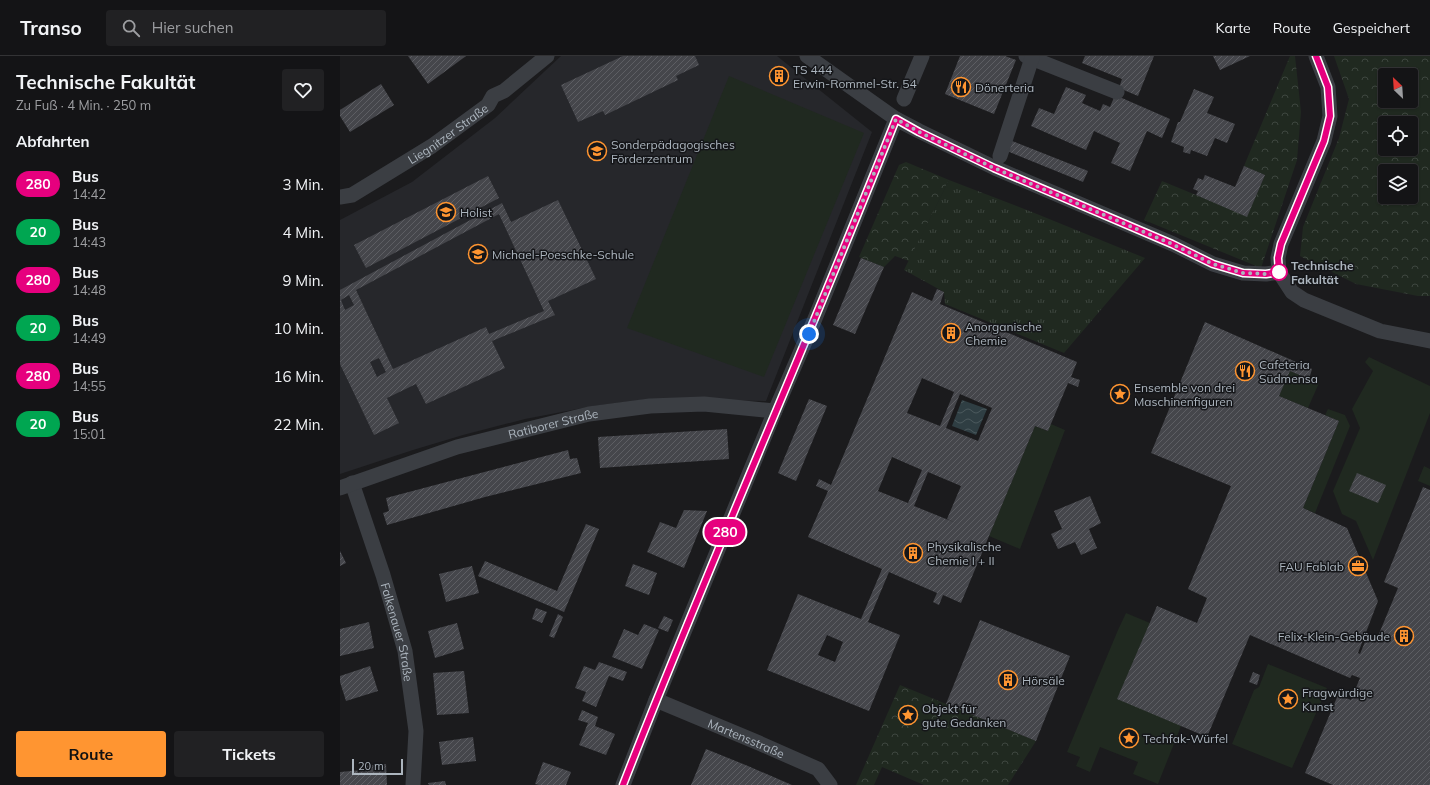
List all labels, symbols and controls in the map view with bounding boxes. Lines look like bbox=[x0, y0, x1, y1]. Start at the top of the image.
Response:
search box bbox=[106, 10, 386, 46]
text: Transo bbox=[20, 16, 82, 40]
icon: search bbox=[120, 17, 142, 39]
text: Hier suchen bbox=[152, 18, 234, 37]
text: Karte bbox=[1216, 19, 1251, 37]
text: Route bbox=[1273, 19, 1311, 37]
text: Gespeichert bbox=[1333, 19, 1410, 37]
place label: TS 444 Erwin-Rommel-Str. 54 bbox=[793, 62, 917, 91]
building icon: TS 444 Erwin-Rommel-Str. 54 bbox=[768, 65, 790, 87]
north arrow bbox=[1378, 68, 1418, 108]
map controls bbox=[1378, 68, 1418, 204]
button: heart bbox=[282, 69, 324, 111]
text: Technische Fakultät bbox=[16, 70, 196, 94]
restaurant icon: Dönerteria bbox=[950, 76, 972, 98]
place label: Dönerteria bbox=[975, 80, 1034, 95]
text: Zu Fuß · 4 Min. · 250 m bbox=[16, 97, 151, 113]
street label: Liegnitzer Straße bbox=[405, 100, 491, 167]
button: locate bbox=[1378, 116, 1418, 156]
text: Abfahrten bbox=[16, 132, 89, 151]
place label: Sonderpädagogisches Förderzentrum bbox=[611, 137, 735, 166]
school or university icon: Sonderpädagogisches Förderzentrum bbox=[586, 140, 608, 162]
button: layers bbox=[1378, 164, 1418, 204]
text: Bus bbox=[72, 167, 99, 186]
text: 280 bbox=[25, 175, 51, 193]
text: 3 Min. bbox=[282, 175, 324, 194]
text: 14:42 bbox=[72, 186, 106, 202]
school or university icon: Holist bbox=[435, 201, 457, 223]
place label: Holist bbox=[460, 205, 492, 220]
text: Bus bbox=[72, 215, 99, 234]
text: 20 bbox=[30, 223, 46, 241]
text: 4 Min. bbox=[282, 223, 324, 242]
text: 14:43 bbox=[72, 234, 106, 250]
school or university icon: Michael-Poeschke-Schule bbox=[467, 243, 489, 265]
place label: Michael-Poeschke-Schule bbox=[492, 247, 634, 262]
place label: Technische Fakultät bbox=[1291, 258, 1354, 287]
text: Bus bbox=[72, 263, 99, 282]
marker: Technische Fakultät bbox=[1270, 263, 1288, 281]
text: 280 bbox=[25, 271, 51, 289]
text: 9 Min. bbox=[282, 271, 324, 290]
text: 14:48 bbox=[72, 282, 106, 298]
text: Bus bbox=[72, 311, 99, 330]
text: 20 bbox=[30, 319, 46, 337]
text: 10 Min. bbox=[273, 319, 324, 338]
place label: Anorganische Chemie bbox=[965, 319, 1042, 348]
building icon: Anorganische Chemie bbox=[940, 322, 962, 344]
your location bbox=[799, 324, 819, 344]
text: 14:49 bbox=[72, 330, 106, 346]
place label: Cafeteria Südmensa bbox=[1259, 357, 1318, 386]
text: Bus bbox=[72, 359, 99, 378]
restaurant icon: Cafeteria Südmensa bbox=[1234, 360, 1256, 382]
text: 280 bbox=[25, 367, 51, 385]
text: 16 Min. bbox=[273, 367, 324, 386]
text: 14:55 bbox=[72, 378, 106, 394]
place label: Ensemble von drei Maschinenfiguren bbox=[1134, 380, 1235, 409]
place icon: Ensemble von drei Maschinenfiguren bbox=[1109, 383, 1131, 405]
street label: Ratiborer Straße bbox=[507, 405, 599, 441]
text: Bus bbox=[72, 407, 99, 426]
text: 20 bbox=[30, 415, 46, 433]
text: 22 Min. bbox=[273, 415, 324, 434]
text: 15:01 bbox=[72, 426, 106, 442]
line badge: 280 bbox=[702, 519, 748, 545]
text: 280 bbox=[712, 523, 738, 541]
place label: Physikalische Chemie I + II bbox=[927, 539, 1001, 568]
building icon: Physikalische Chemie I + II bbox=[902, 542, 924, 564]
office icon: FAU Fablab bbox=[1347, 555, 1369, 577]
place label: FAU Fablab bbox=[1279, 559, 1344, 574]
street label: Falkenauer Straße bbox=[378, 581, 417, 682]
building icon: Felix-Klein-Gebäude bbox=[1393, 625, 1415, 647]
place label: Felix-Klein-Gebäude bbox=[1278, 629, 1390, 644]
building icon: Hörsäle bbox=[997, 669, 1019, 691]
place label: Hörsäle bbox=[1022, 673, 1065, 688]
place label: Fragwürdige Kunst bbox=[1302, 685, 1373, 714]
place icon: Fragwürdige Kunst bbox=[1277, 688, 1299, 710]
place label: Objekt für gute Gedanken bbox=[922, 701, 1006, 730]
place icon: Objekt für gute Gedanken bbox=[897, 704, 919, 726]
street label: Martensstraße bbox=[706, 715, 787, 761]
place icon: Techfak-Würfel bbox=[1118, 727, 1140, 749]
button: Route bbox=[16, 731, 166, 777]
button: Tickets bbox=[174, 731, 324, 777]
place label: Techfak-Würfel bbox=[1143, 731, 1228, 746]
scale bar bbox=[352, 757, 403, 776]
text: 20 m bbox=[358, 759, 384, 773]

